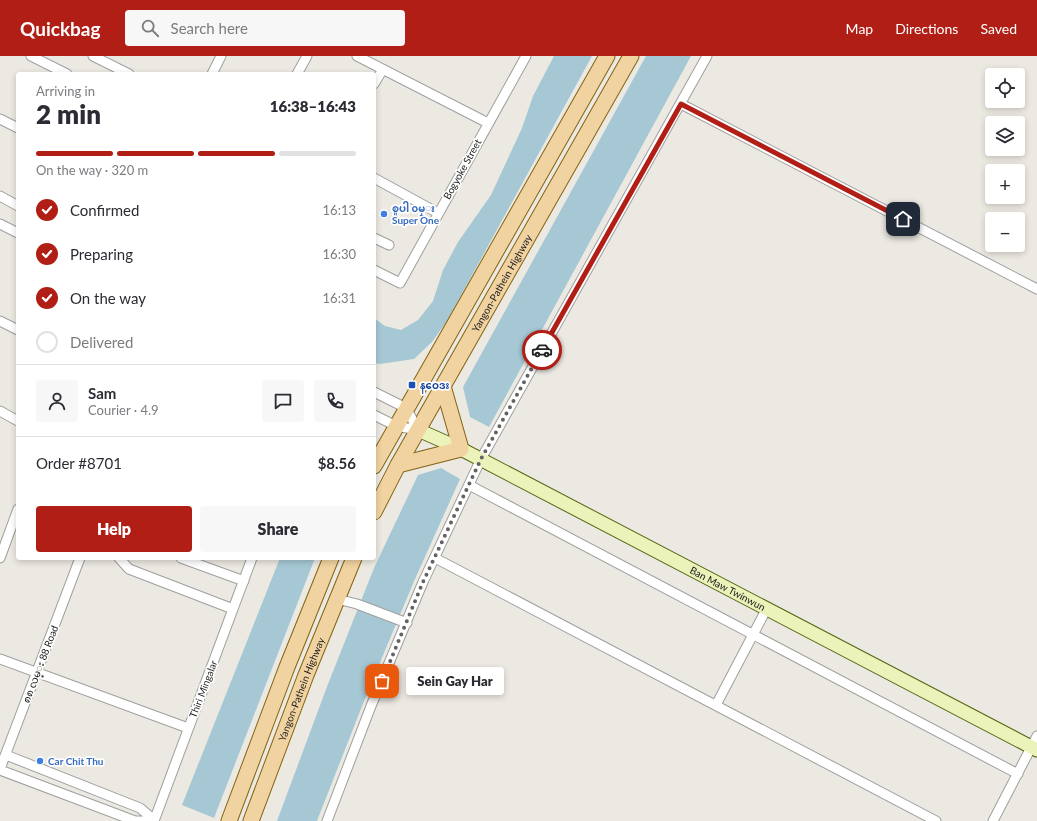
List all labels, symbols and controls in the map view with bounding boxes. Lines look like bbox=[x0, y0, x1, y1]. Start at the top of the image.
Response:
search box bbox=[125, 10, 405, 46]
text: Quickbag bbox=[20, 17, 101, 40]
icon: search bbox=[139, 17, 161, 39]
text: Search here bbox=[171, 19, 248, 37]
text: Map bbox=[846, 20, 873, 37]
text: Directions bbox=[895, 20, 958, 37]
text: Saved bbox=[980, 20, 1017, 37]
map controls bbox=[985, 68, 1025, 252]
button: locate bbox=[985, 68, 1025, 108]
text: Arriving in bbox=[36, 83, 95, 99]
text: 16:38–16:43 bbox=[270, 97, 356, 115]
text: 2 min bbox=[36, 98, 101, 130]
button: layers bbox=[985, 116, 1025, 156]
street label: Bogyoke Street bbox=[441, 136, 484, 201]
text: On the way · 320 m bbox=[36, 162, 148, 178]
button: + bbox=[985, 164, 1025, 204]
icon: check bbox=[36, 199, 58, 221]
text: Confirmed bbox=[70, 201, 139, 219]
place label: စူပါ ၀မ္း Super One bbox=[392, 201, 440, 226]
text: 16:13 bbox=[323, 202, 356, 218]
pin bbox=[886, 202, 920, 236]
icon: home bbox=[892, 208, 914, 230]
marker: စူပါ ၀မ္း Super One bbox=[379, 209, 389, 219]
button: − bbox=[985, 212, 1025, 252]
street label: Yangon-Pathein Highway bbox=[469, 232, 534, 334]
icon: check bbox=[36, 243, 58, 265]
text: Preparing bbox=[70, 245, 133, 263]
text: 16:30 bbox=[323, 246, 356, 262]
icon: check bbox=[36, 287, 58, 309]
text: On the way bbox=[70, 289, 146, 307]
text: 16:31 bbox=[323, 290, 356, 306]
courier bbox=[522, 330, 562, 370]
text: Delivered bbox=[70, 333, 133, 351]
icon: car bbox=[531, 339, 553, 361]
place label: နဝေဒး bbox=[420, 379, 450, 394]
button: person bbox=[36, 380, 78, 422]
button: chat bbox=[262, 380, 304, 422]
button: phone bbox=[314, 380, 356, 422]
marker: နဝေဒး bbox=[407, 380, 417, 390]
text: Sam bbox=[88, 384, 116, 402]
text: Courier · 4.9 bbox=[88, 402, 159, 418]
text: Order #8701 bbox=[36, 454, 122, 472]
text: $8.56 bbox=[318, 454, 356, 472]
button: Help bbox=[36, 506, 192, 552]
button: Share bbox=[200, 506, 356, 552]
street label: Ban Maw Twinwun bbox=[688, 564, 768, 613]
street label: ၈၈ လမ္း 88 Road bbox=[20, 624, 63, 706]
street label: Yangon-Pathein Highway bbox=[276, 635, 327, 743]
street label: Thiri Mingalar bbox=[187, 658, 220, 720]
pin bbox=[365, 664, 399, 698]
callout: Sein Gay Har bbox=[406, 667, 504, 695]
icon: bag bbox=[371, 670, 393, 692]
text: Sein Gay Har bbox=[417, 673, 493, 689]
place label: Car Chit Thu bbox=[48, 755, 104, 767]
marker: Car Chit Thu bbox=[35, 756, 45, 766]

